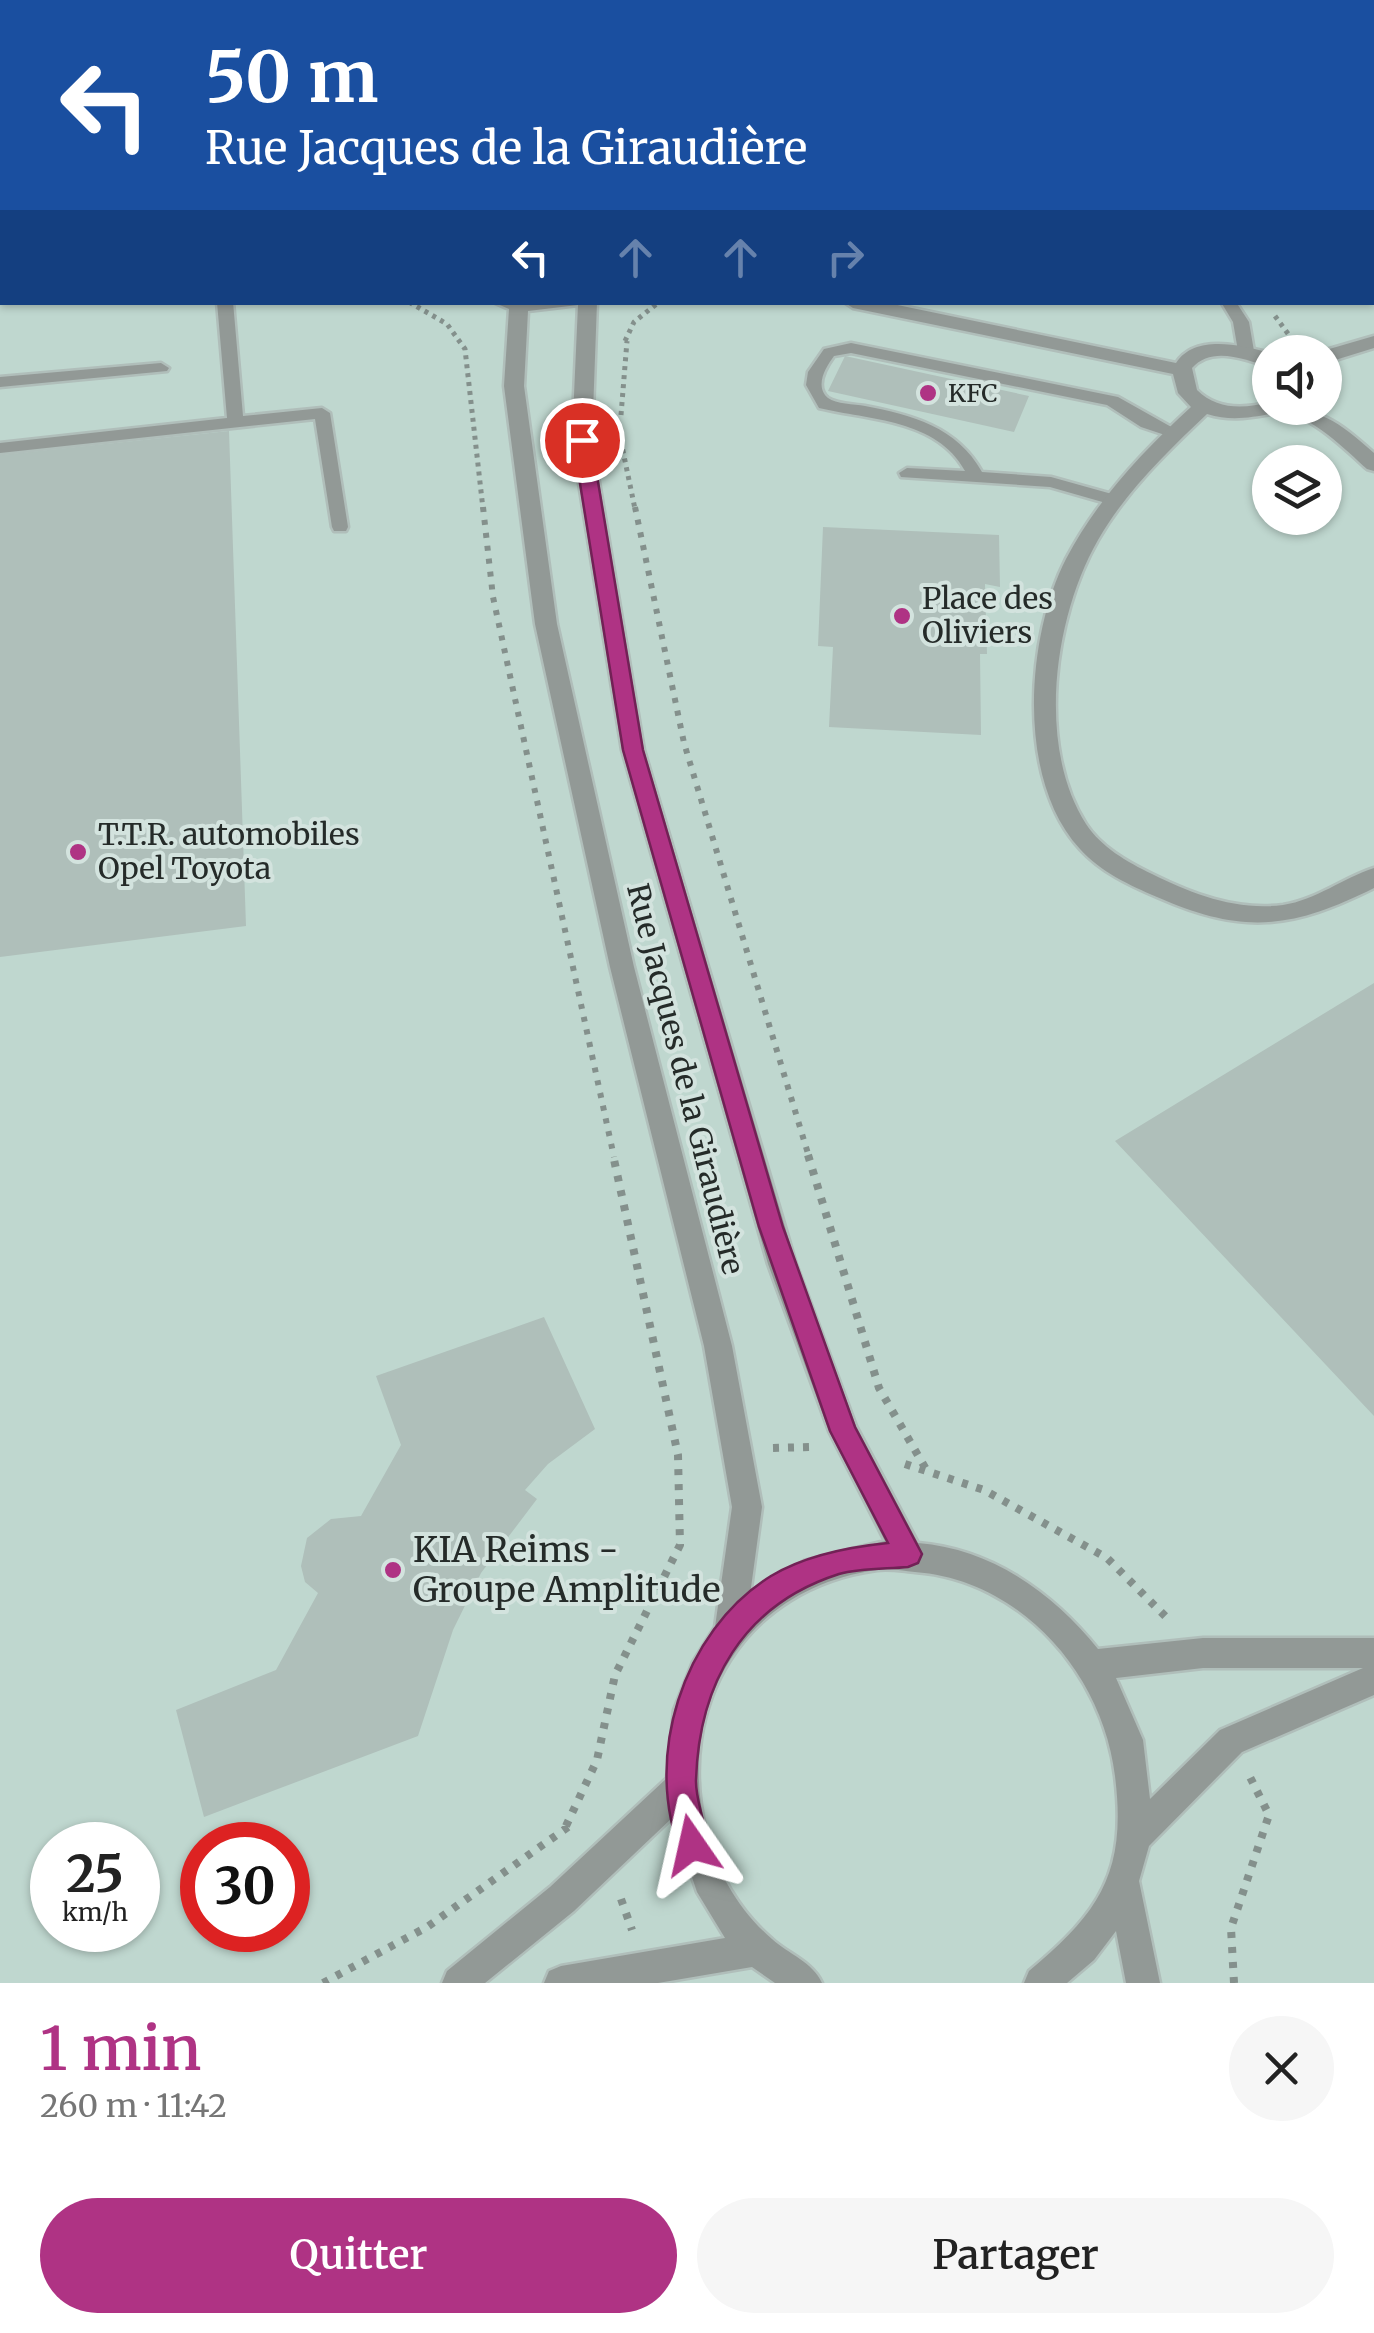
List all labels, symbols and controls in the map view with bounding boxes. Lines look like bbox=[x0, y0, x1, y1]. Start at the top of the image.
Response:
text: 50 m bbox=[205, 33, 378, 121]
icon: left bbox=[40, 40, 170, 170]
text: Rue Jacques de la Giraudière bbox=[205, 120, 807, 176]
icon: left bbox=[503, 230, 558, 285]
icon: ahead bbox=[608, 230, 663, 285]
icon: ahead bbox=[713, 230, 768, 285]
icon: right bbox=[818, 230, 873, 285]
map controls bbox=[1252, 335, 1342, 535]
button: sound bbox=[1252, 335, 1342, 425]
place label: KFC bbox=[948, 377, 998, 409]
marker: KFC bbox=[917, 382, 939, 404]
pin bbox=[540, 398, 625, 483]
icon: arrive bbox=[555, 413, 610, 468]
button: layers bbox=[1252, 445, 1342, 535]
place label: Place des Oliviers bbox=[922, 579, 1053, 651]
marker: Place des Oliviers bbox=[891, 605, 913, 627]
place label: T.T.R. automobiles Opel Toyota bbox=[98, 815, 360, 887]
marker: T.T.R. automobiles Opel Toyota bbox=[67, 841, 89, 863]
street label: Rue Jacques de la Giraudière bbox=[619, 879, 753, 1278]
place label: KIA Reims - Groupe Amplitude bbox=[413, 1528, 720, 1612]
marker: KIA Reims - Groupe Amplitude bbox=[382, 1559, 404, 1581]
position arrow bbox=[640, 1793, 744, 1897]
speed limit sign: 30 bbox=[180, 1822, 310, 1952]
text: 25 bbox=[66, 1843, 124, 1906]
text: km/h bbox=[62, 1896, 128, 1928]
text: 1 min bbox=[40, 2011, 201, 2086]
button: close bbox=[1229, 2016, 1334, 2121]
text: 260 m · 11:42 bbox=[40, 2086, 227, 2126]
button: Quitter bbox=[40, 2198, 677, 2313]
button: Partager bbox=[697, 2198, 1334, 2313]

